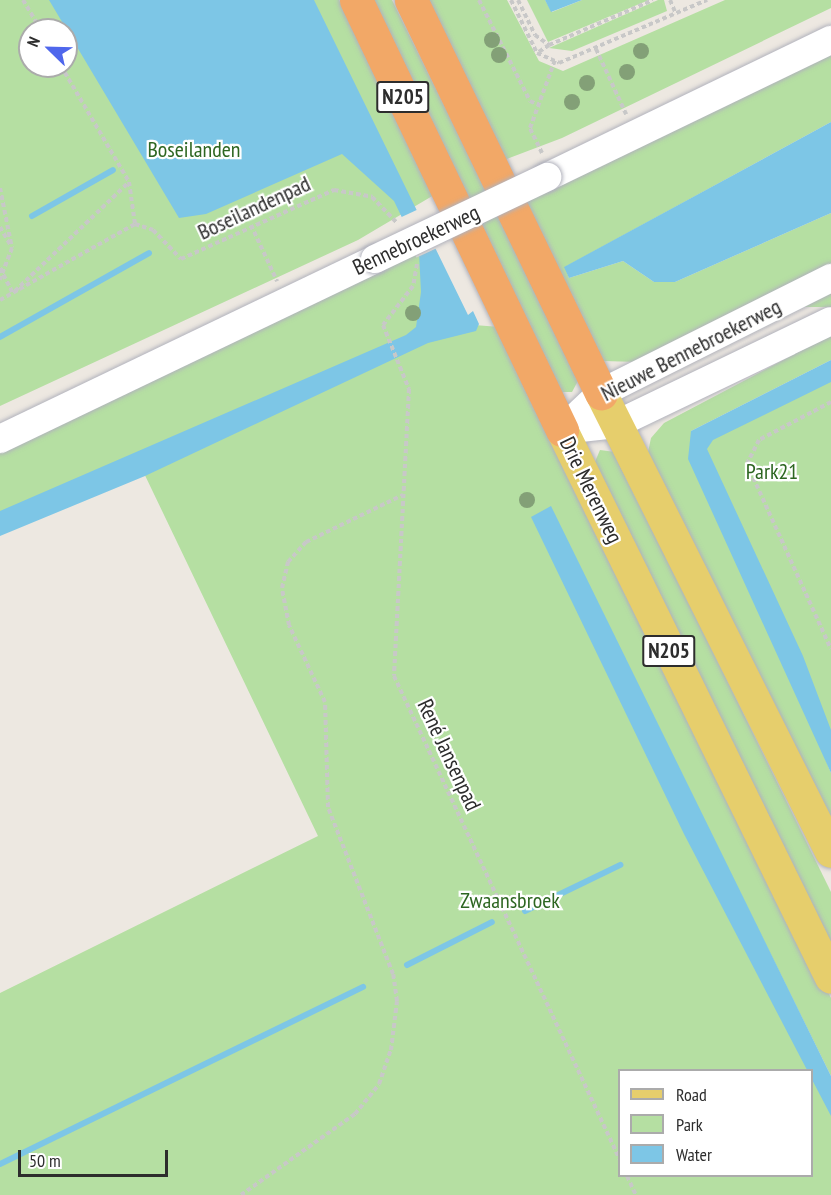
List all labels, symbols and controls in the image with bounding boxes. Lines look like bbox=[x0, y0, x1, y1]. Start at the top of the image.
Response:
north arrow bbox=[18, 18, 78, 78]
text: N bbox=[22, 34, 44, 50]
road number: N205 bbox=[376, 79, 430, 115]
park label: Boseilanden bbox=[147, 137, 241, 163]
street label: Boseilandenpad bbox=[194, 170, 314, 246]
street label: Bennebroekerweg bbox=[349, 199, 483, 281]
street label: Nieuwe Bennebroekerweg bbox=[597, 293, 785, 407]
street label: Drie Merenweg bbox=[554, 432, 628, 548]
park label: Park21 bbox=[746, 459, 798, 485]
road number: N205 bbox=[642, 633, 696, 669]
street label: René Jansenpad bbox=[412, 695, 486, 815]
park label: Zwaansbroek bbox=[460, 888, 560, 914]
legend bbox=[618, 1069, 813, 1177]
text: Road bbox=[676, 1083, 707, 1106]
text: Park bbox=[676, 1113, 703, 1136]
scale bar bbox=[21, 1138, 171, 1176]
text: Water bbox=[676, 1143, 712, 1166]
text: 50 m bbox=[29, 1149, 61, 1172]

